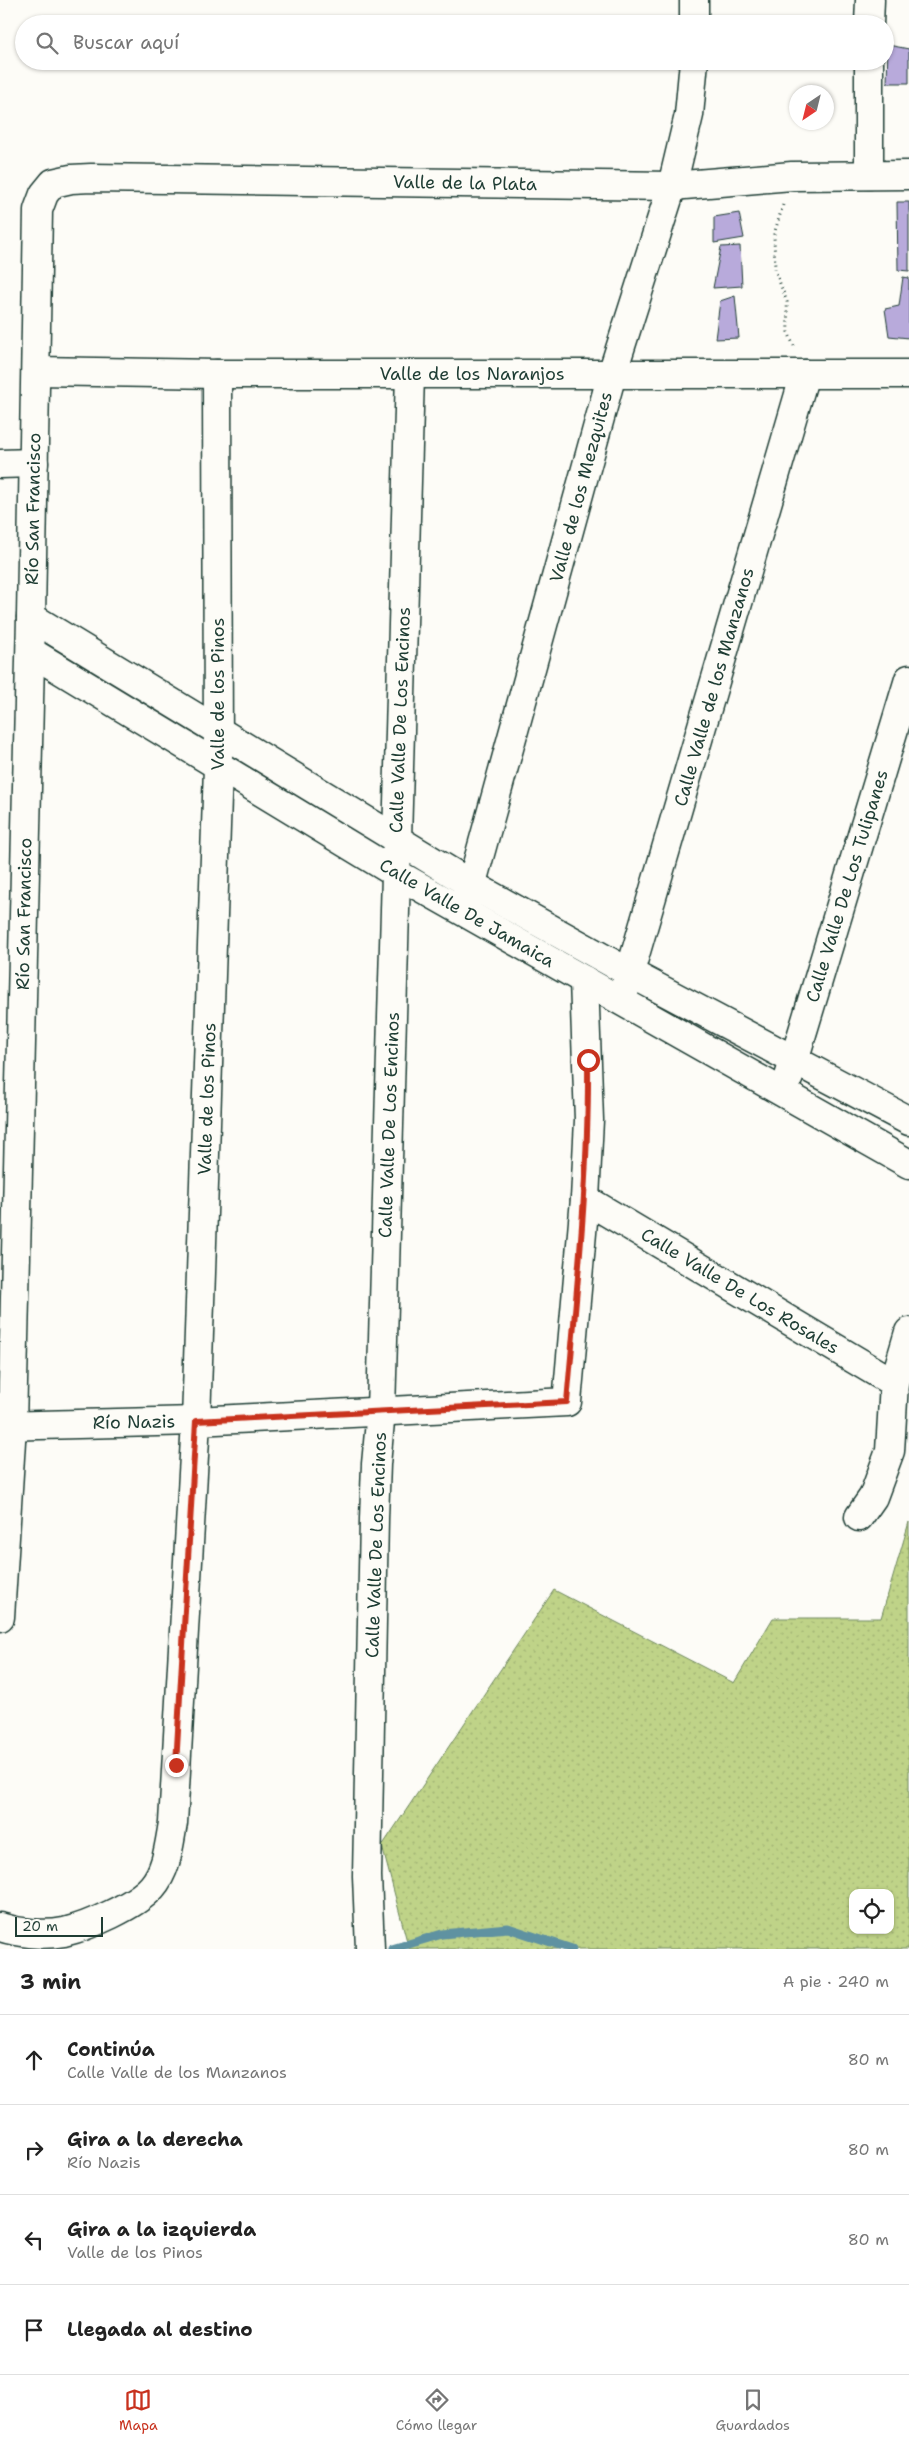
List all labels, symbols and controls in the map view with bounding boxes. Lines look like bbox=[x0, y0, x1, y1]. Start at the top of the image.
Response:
search box bbox=[15, 15, 894, 70]
icon: search bbox=[33, 29, 61, 57]
text: Buscar aquí bbox=[73, 30, 179, 55]
north arrow bbox=[789, 85, 834, 130]
street label: Valle de la Plata bbox=[393, 170, 537, 196]
street label: Valle de los Naranjos bbox=[379, 362, 565, 386]
street label: Valle de los Mezquites bbox=[544, 389, 618, 585]
street label: Río San Francisco bbox=[20, 433, 46, 585]
street label: Calle Valle de los Manzanos bbox=[668, 565, 760, 809]
street label: Calle Valle De Los Encinos bbox=[384, 606, 416, 834]
street label: Valle de los Pinos bbox=[206, 618, 230, 770]
street label: Calle Valle De Los Tulipanes bbox=[800, 767, 894, 1005]
street label: Río San Francisco bbox=[11, 838, 37, 990]
street label: Calle Valle De Jamaica bbox=[375, 853, 559, 973]
street label: Calle Valle De Los Encinos bbox=[373, 1011, 405, 1239]
street label: Valle de los Pinos bbox=[192, 1022, 222, 1176]
route start bbox=[577, 1049, 600, 1072]
street label: Calle Valle De Los Rosales bbox=[636, 1222, 844, 1360]
street label: Río Nazis bbox=[92, 1409, 176, 1435]
street label: Calle Valle De Los Encinos bbox=[360, 1431, 392, 1659]
route end bbox=[165, 1754, 188, 1777]
map controls bbox=[849, 1889, 894, 1934]
button: locate bbox=[849, 1889, 894, 1934]
scale bar bbox=[15, 1914, 102, 1937]
text: 20 m bbox=[22, 1917, 58, 1935]
text: 3 min bbox=[20, 1968, 81, 1996]
text: A pie · 240 m bbox=[783, 1971, 889, 1992]
text: Continúa bbox=[67, 2037, 155, 2062]
icon: ahead bbox=[20, 2046, 48, 2074]
text: 80 m bbox=[848, 2049, 889, 2070]
text: Calle Valle de los Manzanos bbox=[67, 2062, 287, 2083]
text: Gira a la derecha bbox=[67, 2127, 243, 2152]
icon: right bbox=[20, 2136, 48, 2164]
text: 80 m bbox=[848, 2139, 889, 2160]
text: Río Nazis bbox=[67, 2152, 141, 2173]
text: Gira a la izquierda bbox=[67, 2217, 256, 2242]
icon: left bbox=[20, 2226, 48, 2254]
text: 80 m bbox=[848, 2229, 889, 2250]
text: Valle de los Pinos bbox=[67, 2242, 203, 2263]
icon: arrive bbox=[20, 2316, 48, 2344]
text: Llegada al destino bbox=[67, 2317, 253, 2342]
tab: Mapa bbox=[119, 2386, 158, 2434]
tab: Cómo llegar bbox=[396, 2386, 477, 2434]
tab: Guardados bbox=[715, 2386, 790, 2434]

